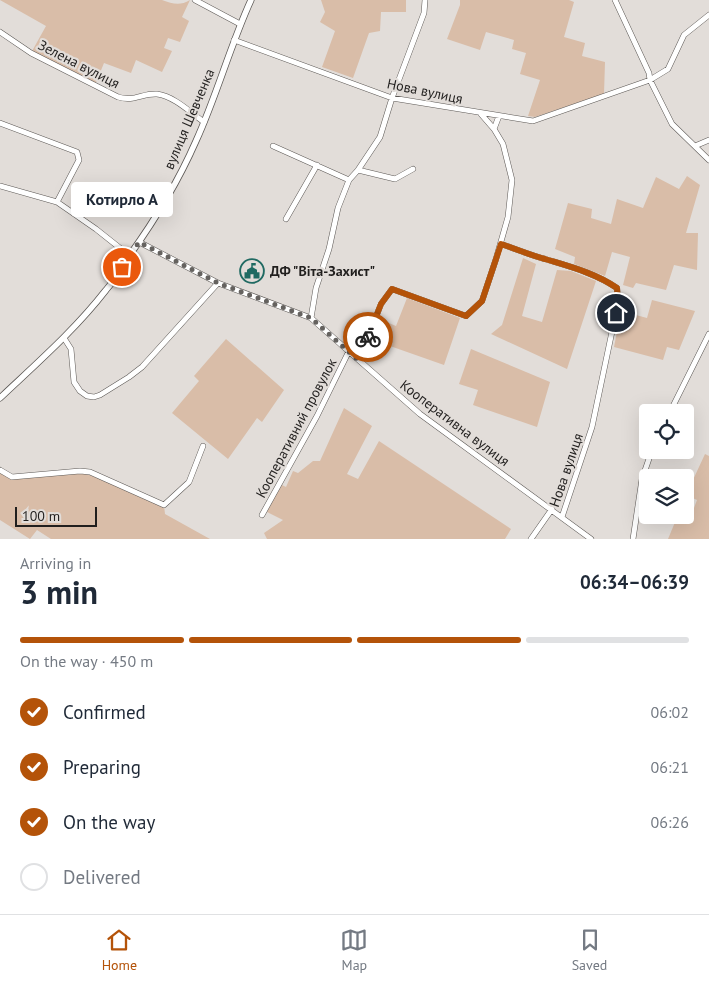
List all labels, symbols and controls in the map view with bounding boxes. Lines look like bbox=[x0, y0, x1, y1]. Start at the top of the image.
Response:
street label: Зелена вулиця bbox=[35, 36, 123, 92]
street label: вулиця Шевченка bbox=[160, 66, 218, 172]
street label: Нова вулиця bbox=[386, 74, 464, 108]
callout: Котирло А bbox=[71, 182, 173, 217]
text: Котирло А bbox=[86, 189, 158, 209]
pin bbox=[101, 246, 143, 288]
icon: bag bbox=[108, 253, 136, 281]
public building icon: ДФ "Віта-Захист" bbox=[239, 258, 265, 284]
place label: ДФ "Віта-Захист" bbox=[270, 262, 375, 280]
pin bbox=[595, 292, 637, 334]
icon: home bbox=[602, 299, 630, 327]
courier bbox=[343, 312, 393, 362]
icon: bike bbox=[354, 323, 382, 351]
street label: Кооперативний провулок bbox=[252, 355, 341, 501]
street label: Кооперативна вулиця bbox=[397, 376, 513, 470]
map controls bbox=[639, 404, 694, 524]
button: locate bbox=[639, 404, 694, 459]
street label: Нова вулиця bbox=[545, 431, 587, 509]
button: layers bbox=[639, 469, 694, 524]
scale bar bbox=[15, 504, 98, 527]
text: 100 m bbox=[22, 507, 60, 525]
text: Arriving in bbox=[20, 553, 91, 573]
text: 06:34–06:39 bbox=[580, 570, 689, 594]
text: 3 min bbox=[20, 571, 98, 613]
text: On the way · 450 m bbox=[20, 651, 153, 671]
icon: check bbox=[20, 698, 48, 726]
text: Confirmed bbox=[63, 700, 146, 724]
text: 06:02 bbox=[651, 702, 689, 722]
icon: check bbox=[20, 753, 48, 781]
text: Preparing bbox=[63, 755, 141, 779]
text: 06:21 bbox=[651, 757, 689, 777]
icon: check bbox=[20, 808, 48, 836]
text: On the way bbox=[63, 810, 155, 834]
text: 06:26 bbox=[651, 812, 689, 832]
text: Delivered bbox=[63, 865, 141, 889]
tab: Home bbox=[102, 926, 137, 974]
tab: Map bbox=[340, 926, 368, 974]
tab: Saved bbox=[572, 926, 607, 974]

